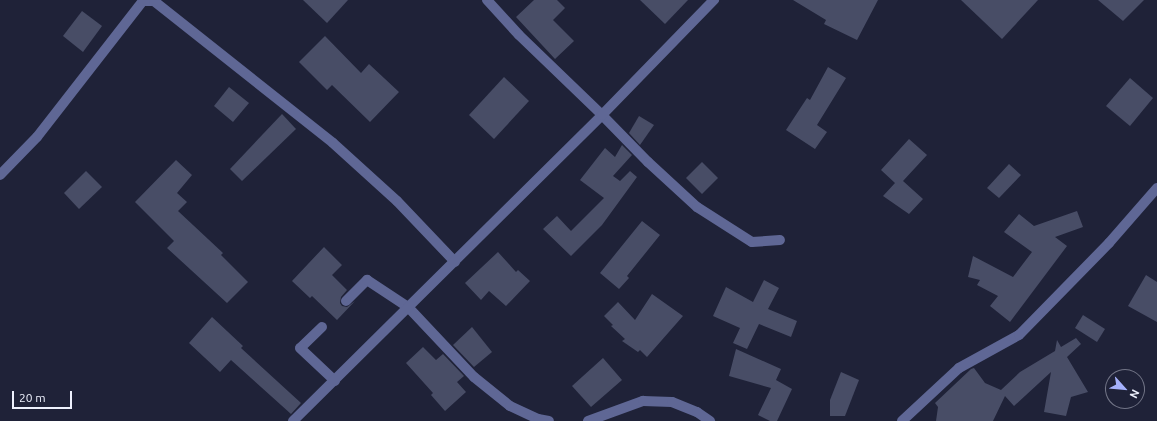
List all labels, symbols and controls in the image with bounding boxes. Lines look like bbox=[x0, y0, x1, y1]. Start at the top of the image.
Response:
north arrow bbox=[1105, 369, 1145, 409]
scale bar bbox=[14, 383, 74, 409]
text: N bbox=[1128, 388, 1142, 400]
text: 20 m bbox=[19, 391, 46, 404]

